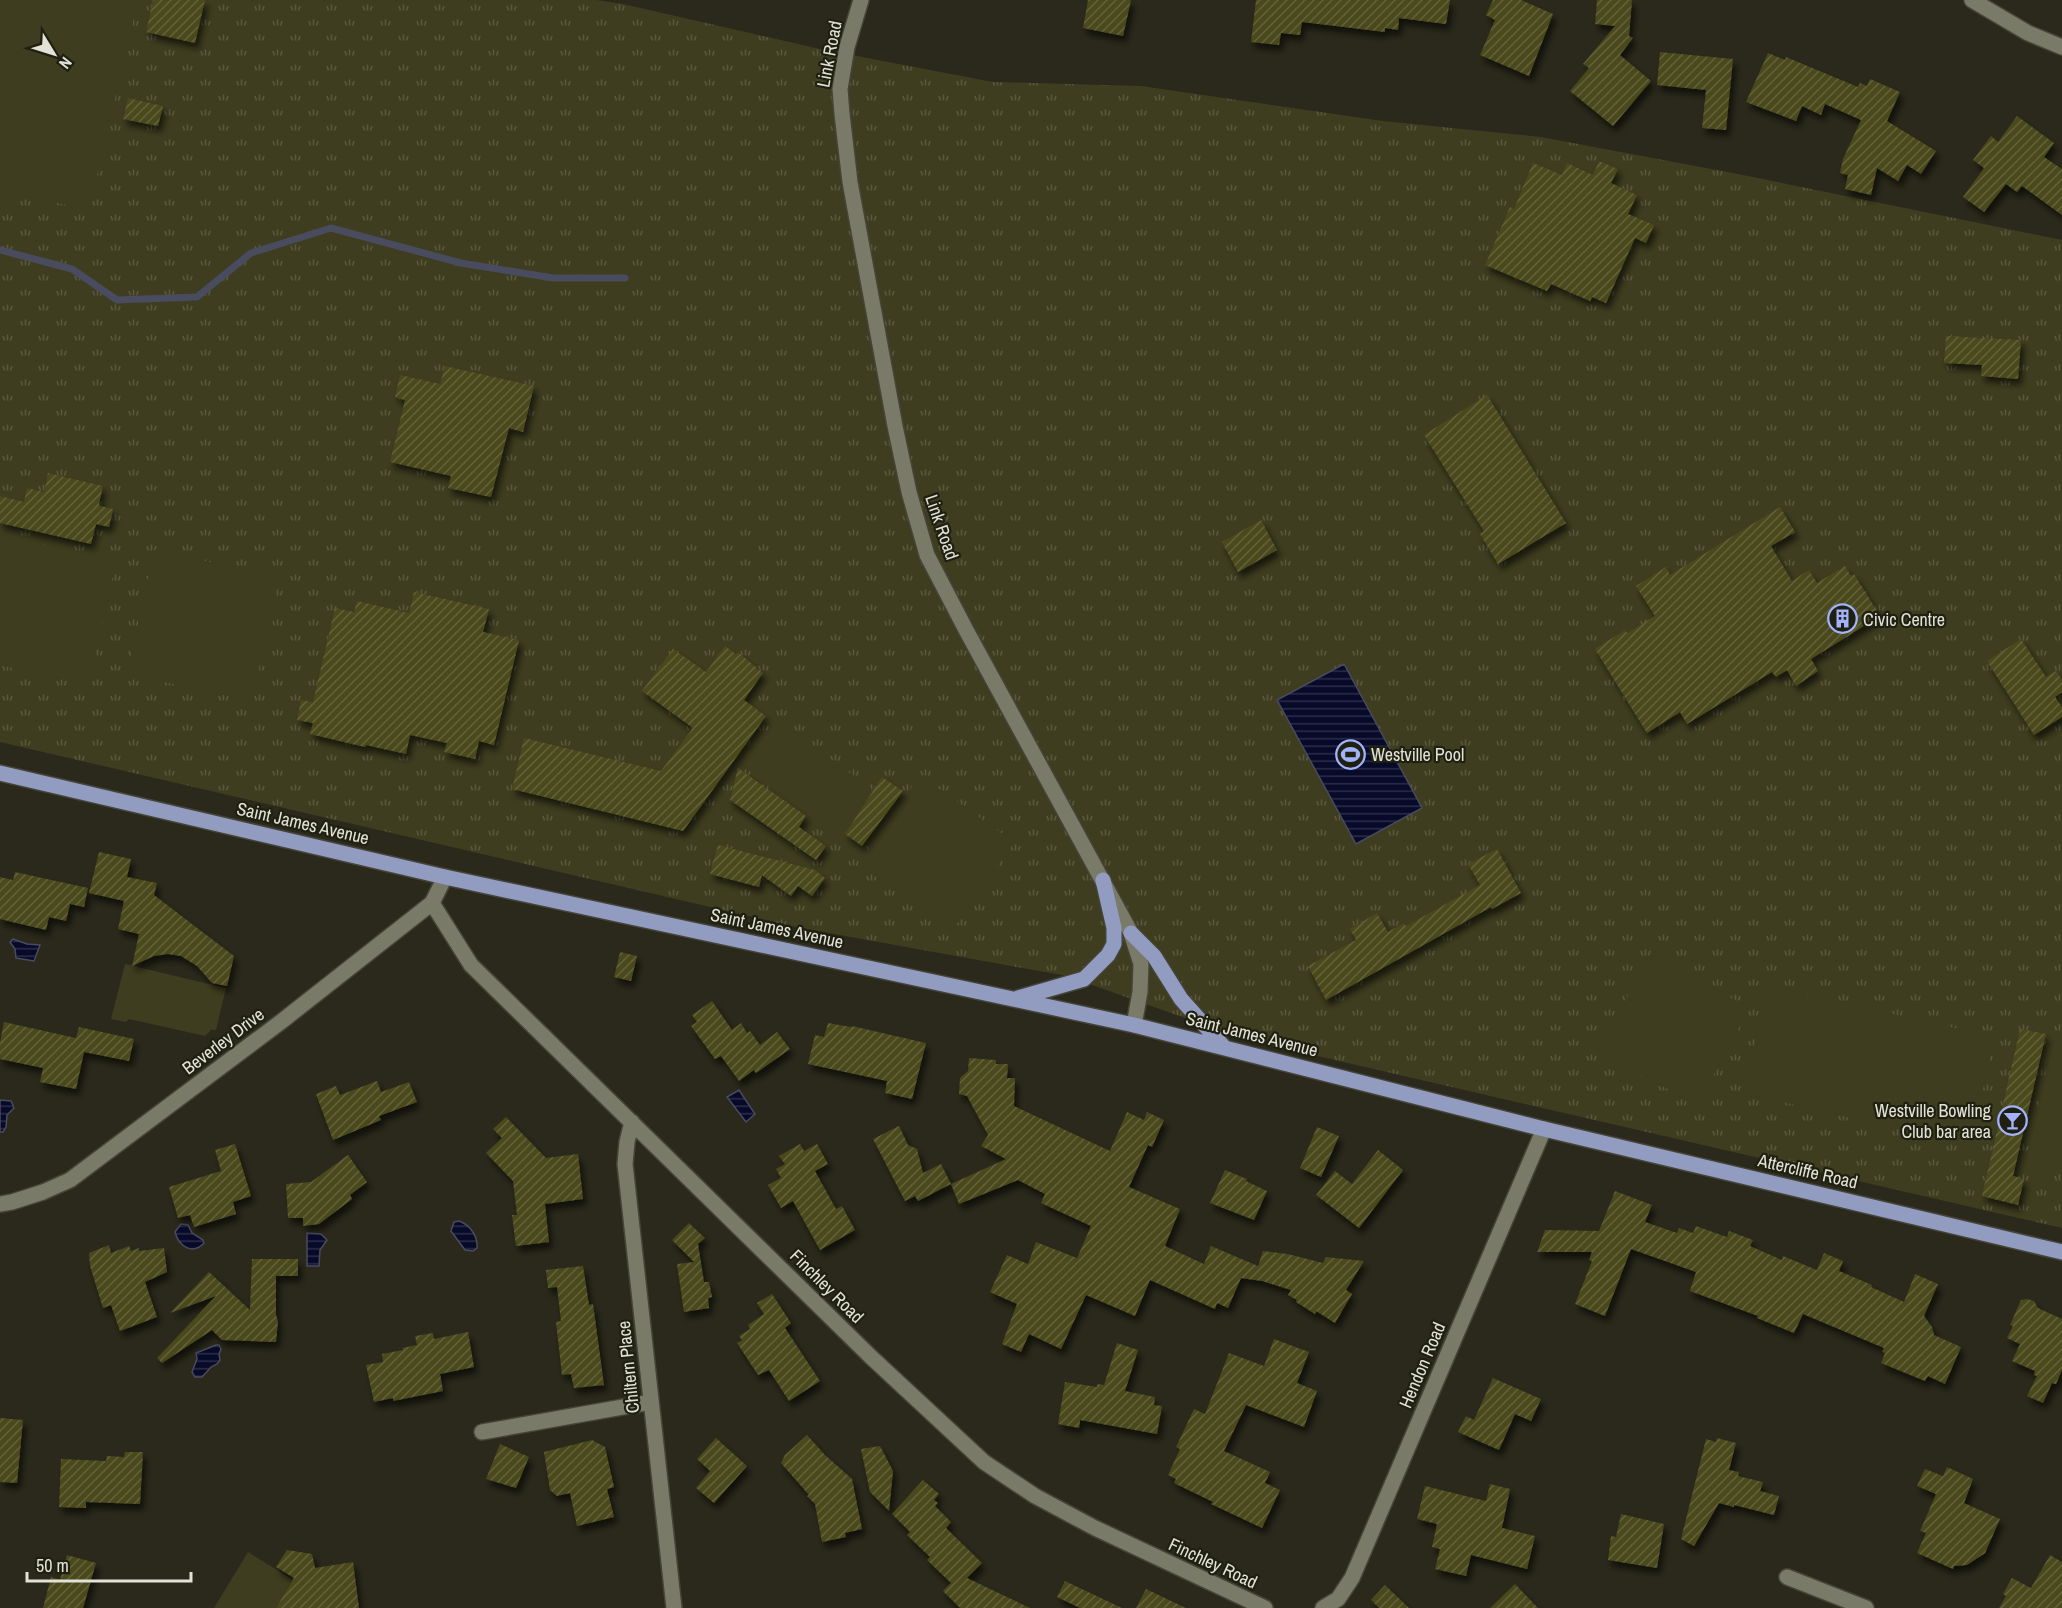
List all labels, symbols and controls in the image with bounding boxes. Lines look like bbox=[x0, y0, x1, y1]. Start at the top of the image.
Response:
street label: Link Road bbox=[810, 19, 848, 89]
north arrow bbox=[24, 24, 84, 84]
text: N bbox=[54, 53, 77, 74]
street label: Link Road bbox=[919, 491, 965, 563]
building icon: Civic Centre bbox=[1826, 603, 1858, 635]
place label: Civic Centre bbox=[1863, 607, 1945, 632]
sports icon: Westville Pool bbox=[1334, 738, 1366, 770]
place label: Westville Pool bbox=[1371, 742, 1464, 767]
street label: Saint James Avenue bbox=[234, 796, 372, 850]
street label: Saint James Avenue bbox=[708, 902, 846, 954]
street label: Beverley Drive bbox=[177, 1002, 269, 1080]
street label: Saint James Avenue bbox=[1183, 1006, 1321, 1062]
place label: Westville Bowling Club bar area bbox=[1875, 1098, 1992, 1144]
bar icon: Westville Bowling Club bar area bbox=[1996, 1104, 2028, 1136]
street label: Attercliffe Road bbox=[1755, 1147, 1860, 1195]
street label: Finchley Road bbox=[785, 1244, 869, 1328]
street label: Hendon Road bbox=[1393, 1318, 1451, 1412]
street label: Chiltern Place bbox=[611, 1320, 645, 1414]
street label: Finchley Road bbox=[1165, 1532, 1261, 1594]
scale bar bbox=[27, 1545, 190, 1583]
text: 50 m bbox=[36, 1553, 69, 1578]

